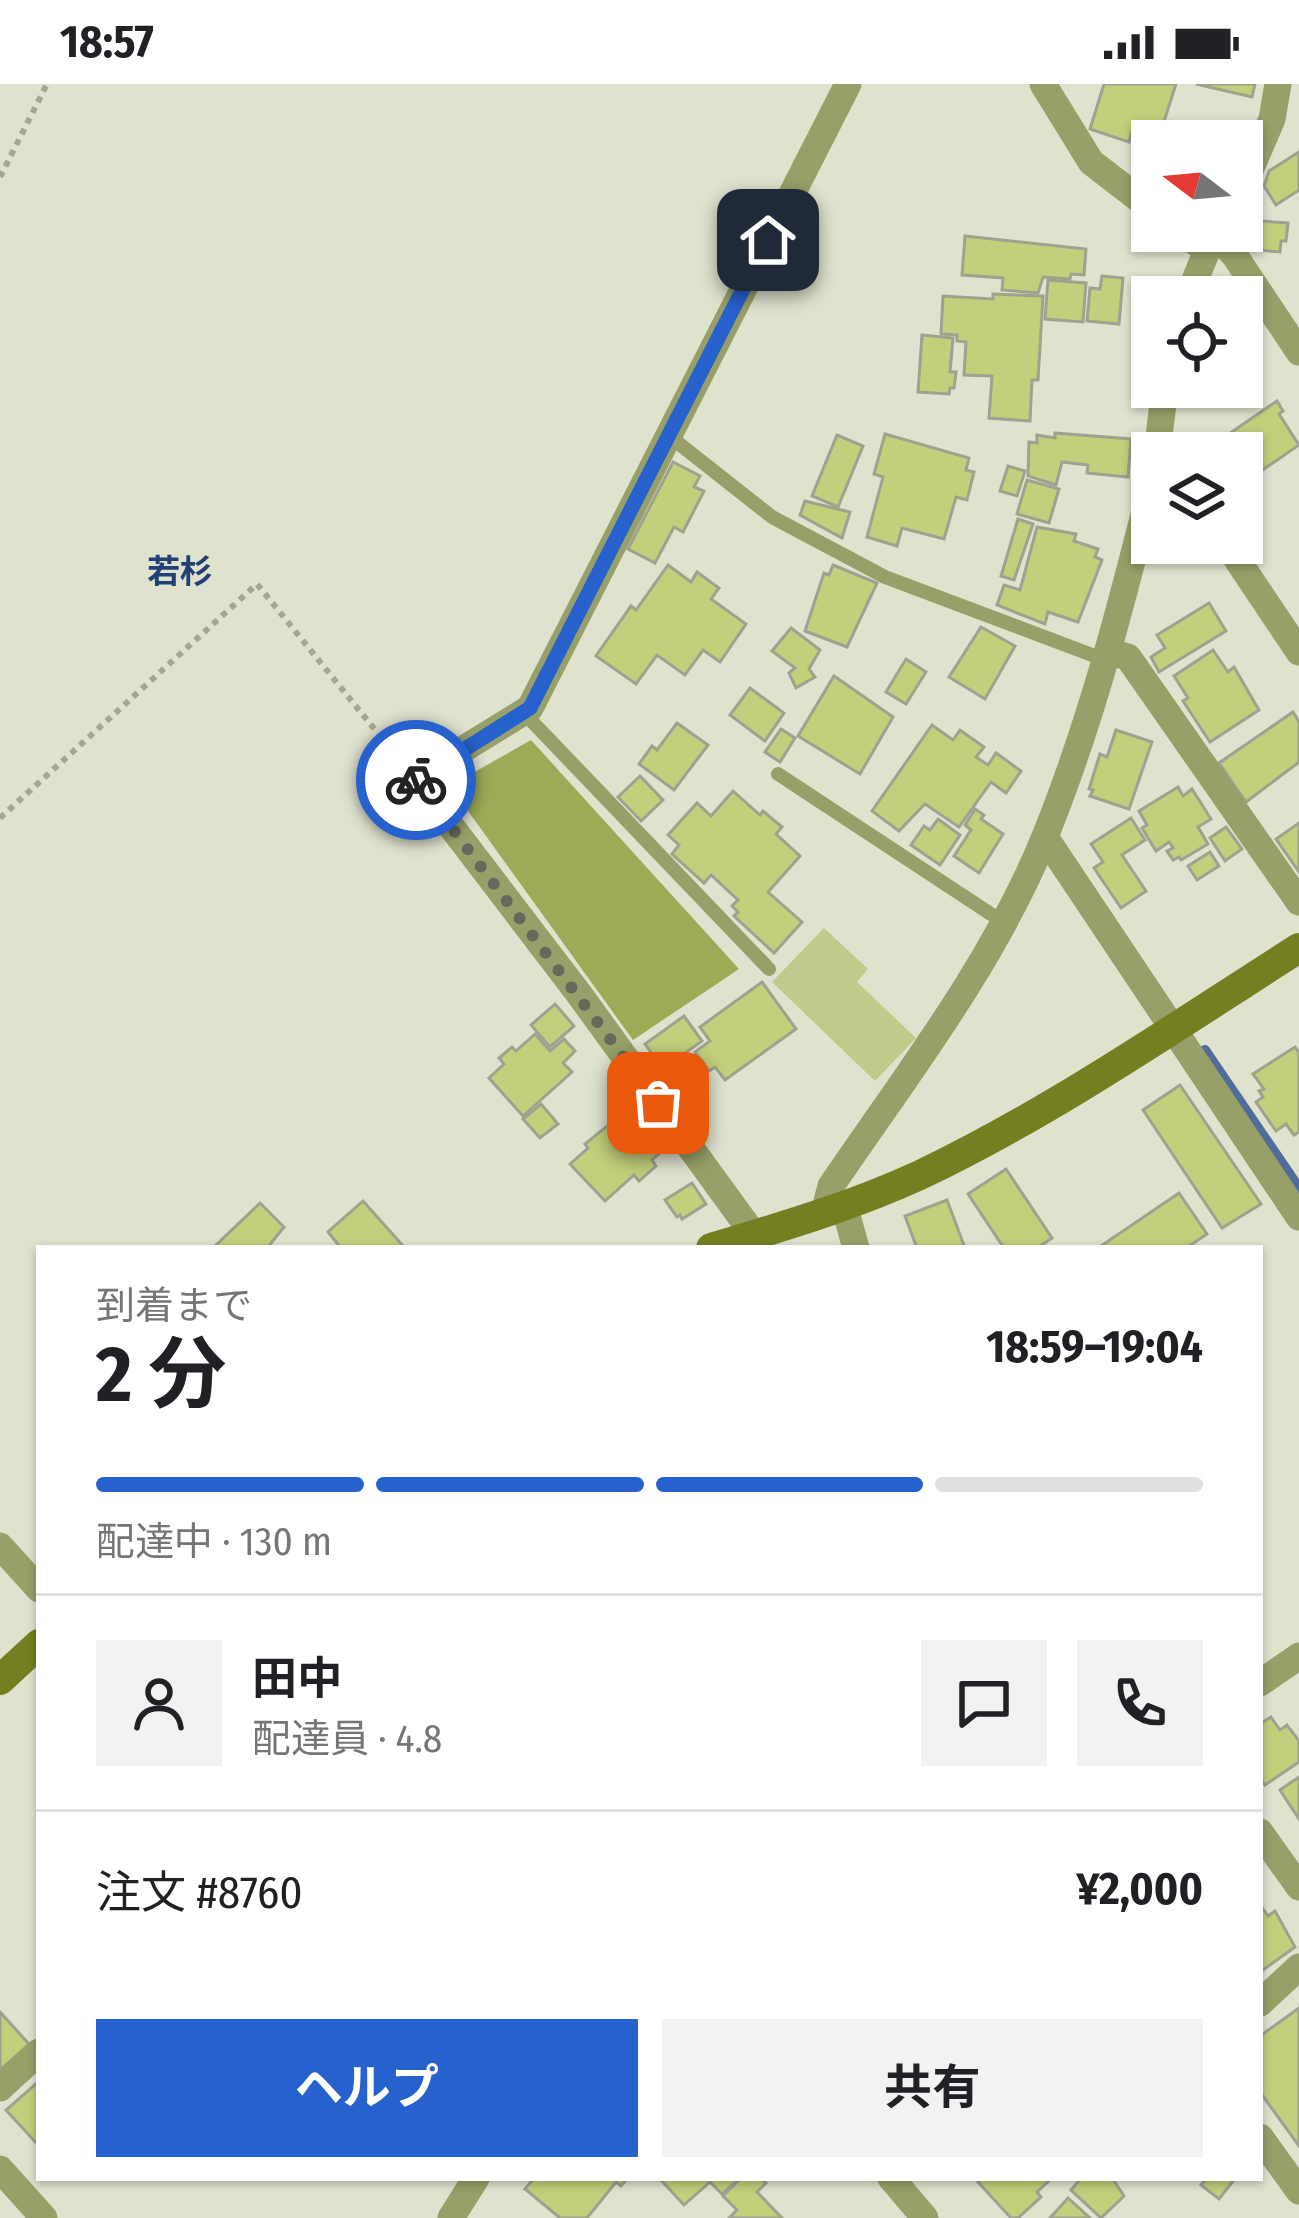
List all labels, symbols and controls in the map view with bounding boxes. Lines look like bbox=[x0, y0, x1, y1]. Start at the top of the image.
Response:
text: 18:57 bbox=[60, 15, 154, 69]
north arrow bbox=[1131, 120, 1263, 252]
map controls bbox=[1131, 120, 1263, 564]
pin bbox=[717, 189, 819, 291]
icon: home bbox=[735, 207, 801, 273]
button: locate bbox=[1131, 276, 1263, 408]
button: layers bbox=[1131, 432, 1263, 564]
district label: 若杉 bbox=[147, 552, 213, 592]
courier bbox=[356, 720, 476, 840]
icon: bike bbox=[383, 747, 449, 813]
pin bbox=[607, 1052, 709, 1154]
icon: bag bbox=[625, 1070, 691, 1136]
text: 到着まで bbox=[96, 1283, 252, 1329]
text: 18:59–19:04 bbox=[986, 1320, 1203, 1374]
text: 2 分 bbox=[96, 1328, 226, 1422]
text: 配達中 · 130 m bbox=[96, 1519, 332, 1565]
button: person bbox=[96, 1640, 222, 1766]
button: chat bbox=[921, 1640, 1047, 1766]
button: phone bbox=[1077, 1640, 1203, 1766]
text: 田中 bbox=[252, 1652, 342, 1706]
text: 配達員 · 4.8 bbox=[252, 1716, 442, 1762]
text: ¥2,000 bbox=[1076, 1862, 1203, 1916]
text: 注文 #8760 bbox=[96, 1866, 303, 1920]
button: ヘルプ bbox=[96, 2019, 638, 2157]
button: 共有 bbox=[662, 2019, 1203, 2157]

